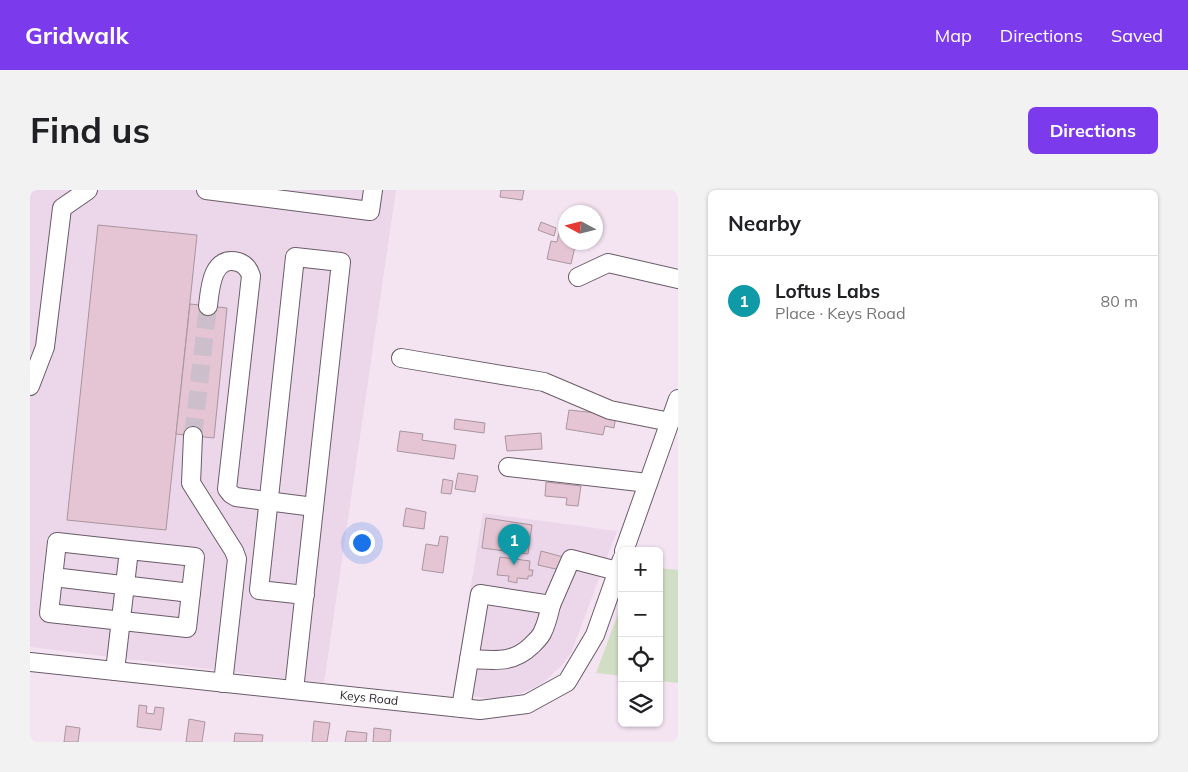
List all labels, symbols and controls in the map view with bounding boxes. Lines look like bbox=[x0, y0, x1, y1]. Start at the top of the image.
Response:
text: Gridwalk bbox=[25, 20, 129, 50]
text: Map bbox=[935, 24, 972, 47]
text: Directions bbox=[1000, 24, 1083, 47]
text: Saved bbox=[1111, 24, 1163, 47]
button: Directions bbox=[1028, 107, 1158, 154]
text: Find us bbox=[30, 108, 150, 152]
north arrow bbox=[558, 205, 603, 250]
text: Nearby bbox=[728, 210, 801, 236]
text: Loftus Labs bbox=[775, 279, 880, 303]
text: 1 bbox=[739, 291, 749, 311]
text: 80 m bbox=[1101, 291, 1138, 311]
text: Place · Keys Road bbox=[775, 303, 906, 323]
pin: 1 bbox=[498, 524, 530, 565]
your location bbox=[349, 530, 375, 556]
map controls bbox=[618, 547, 663, 727]
button: + bbox=[618, 547, 663, 592]
button: − bbox=[618, 592, 663, 637]
button: locate bbox=[618, 637, 663, 682]
button: layers bbox=[618, 682, 663, 727]
street label: Keys Road bbox=[339, 687, 399, 708]

